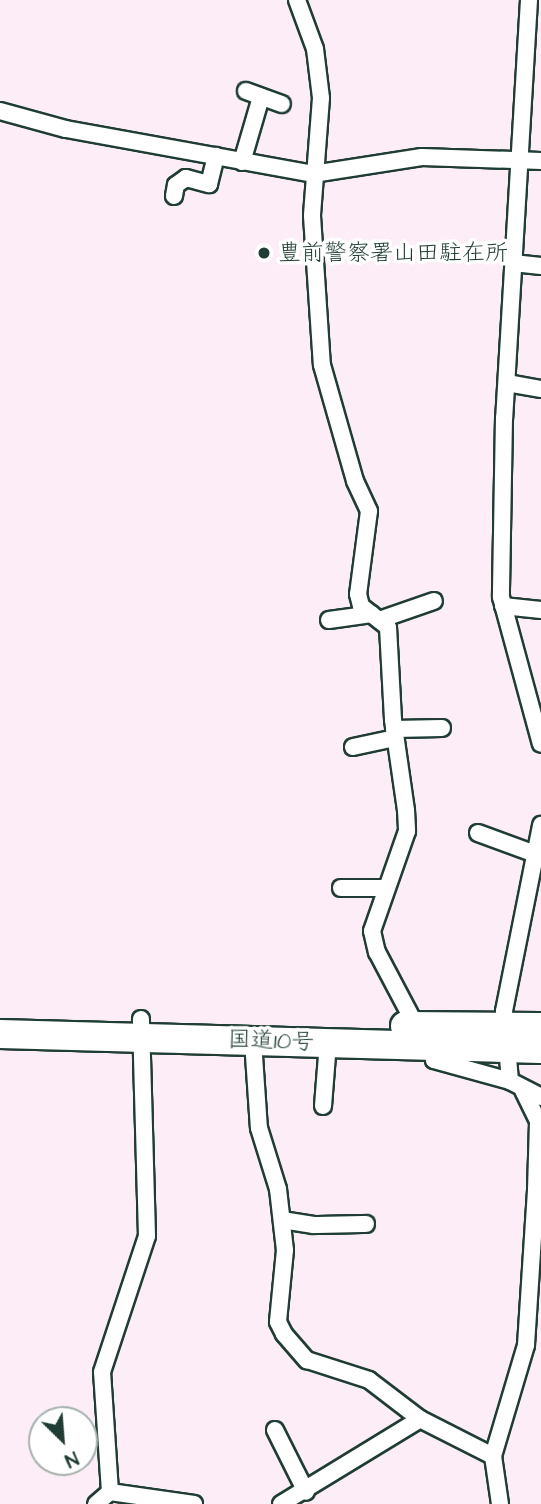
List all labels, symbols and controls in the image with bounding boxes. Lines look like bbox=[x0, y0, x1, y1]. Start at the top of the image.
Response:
place label: 豊前警察署山田駐在所 bbox=[278, 239, 508, 267]
marker: 豊前警察署山田駐在所 bbox=[256, 245, 272, 261]
street label: 国道10号 bbox=[227, 1026, 315, 1056]
north arrow bbox=[28, 1406, 98, 1476]
text: N bbox=[60, 1444, 82, 1473]

